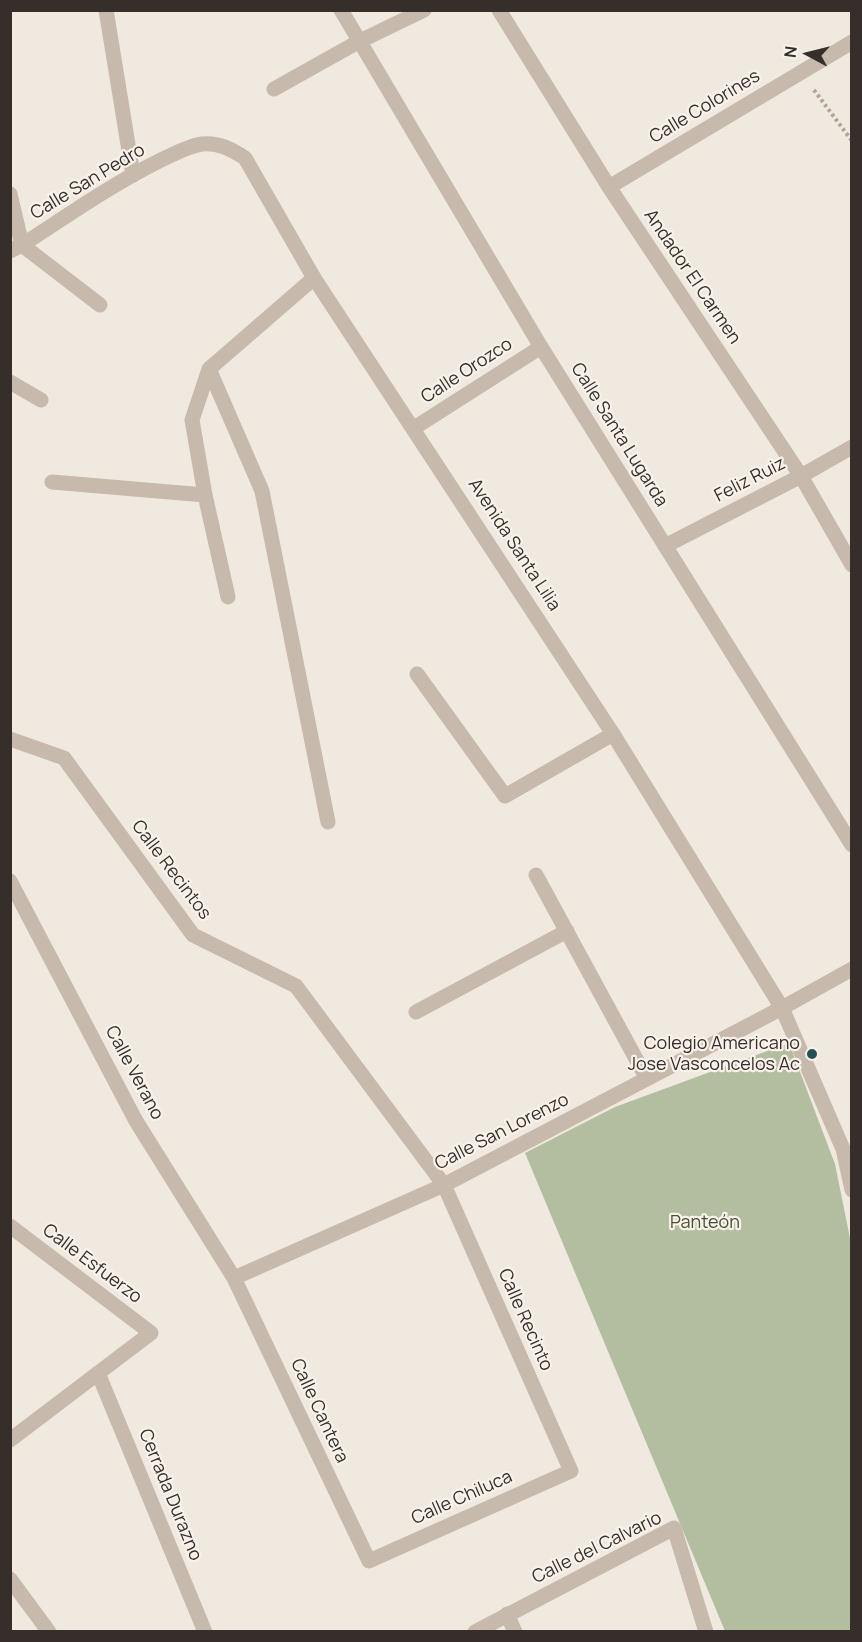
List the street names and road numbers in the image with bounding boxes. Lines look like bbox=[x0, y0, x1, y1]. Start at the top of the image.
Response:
street label: Calle Colorines bbox=[646, 66, 764, 148]
street label: Calle San Pedro bbox=[27, 139, 149, 225]
street label: Andador El Carmen bbox=[639, 206, 745, 348]
street label: Calle Orozco bbox=[417, 334, 517, 408]
street label: Calle Santa Lugarda bbox=[566, 359, 672, 511]
street label: Feliz Ruiz bbox=[711, 453, 789, 507]
street label: Avenida Santa Lilia bbox=[463, 475, 565, 615]
street label: Calle Recintos bbox=[127, 816, 215, 924]
street label: Calle Verano bbox=[100, 1022, 168, 1124]
street label: Calle San Lorenzo bbox=[431, 1089, 573, 1175]
street label: Calle Esfuerzo bbox=[38, 1220, 146, 1308]
street label: Calle Recinto bbox=[493, 1266, 557, 1374]
street label: Calle Cantera bbox=[285, 1355, 353, 1467]
street label: Cerrada Durazno bbox=[134, 1426, 206, 1564]
street label: Calle Chiluca bbox=[408, 1466, 516, 1530]
street label: Calle del Calvario bbox=[529, 1507, 665, 1589]

